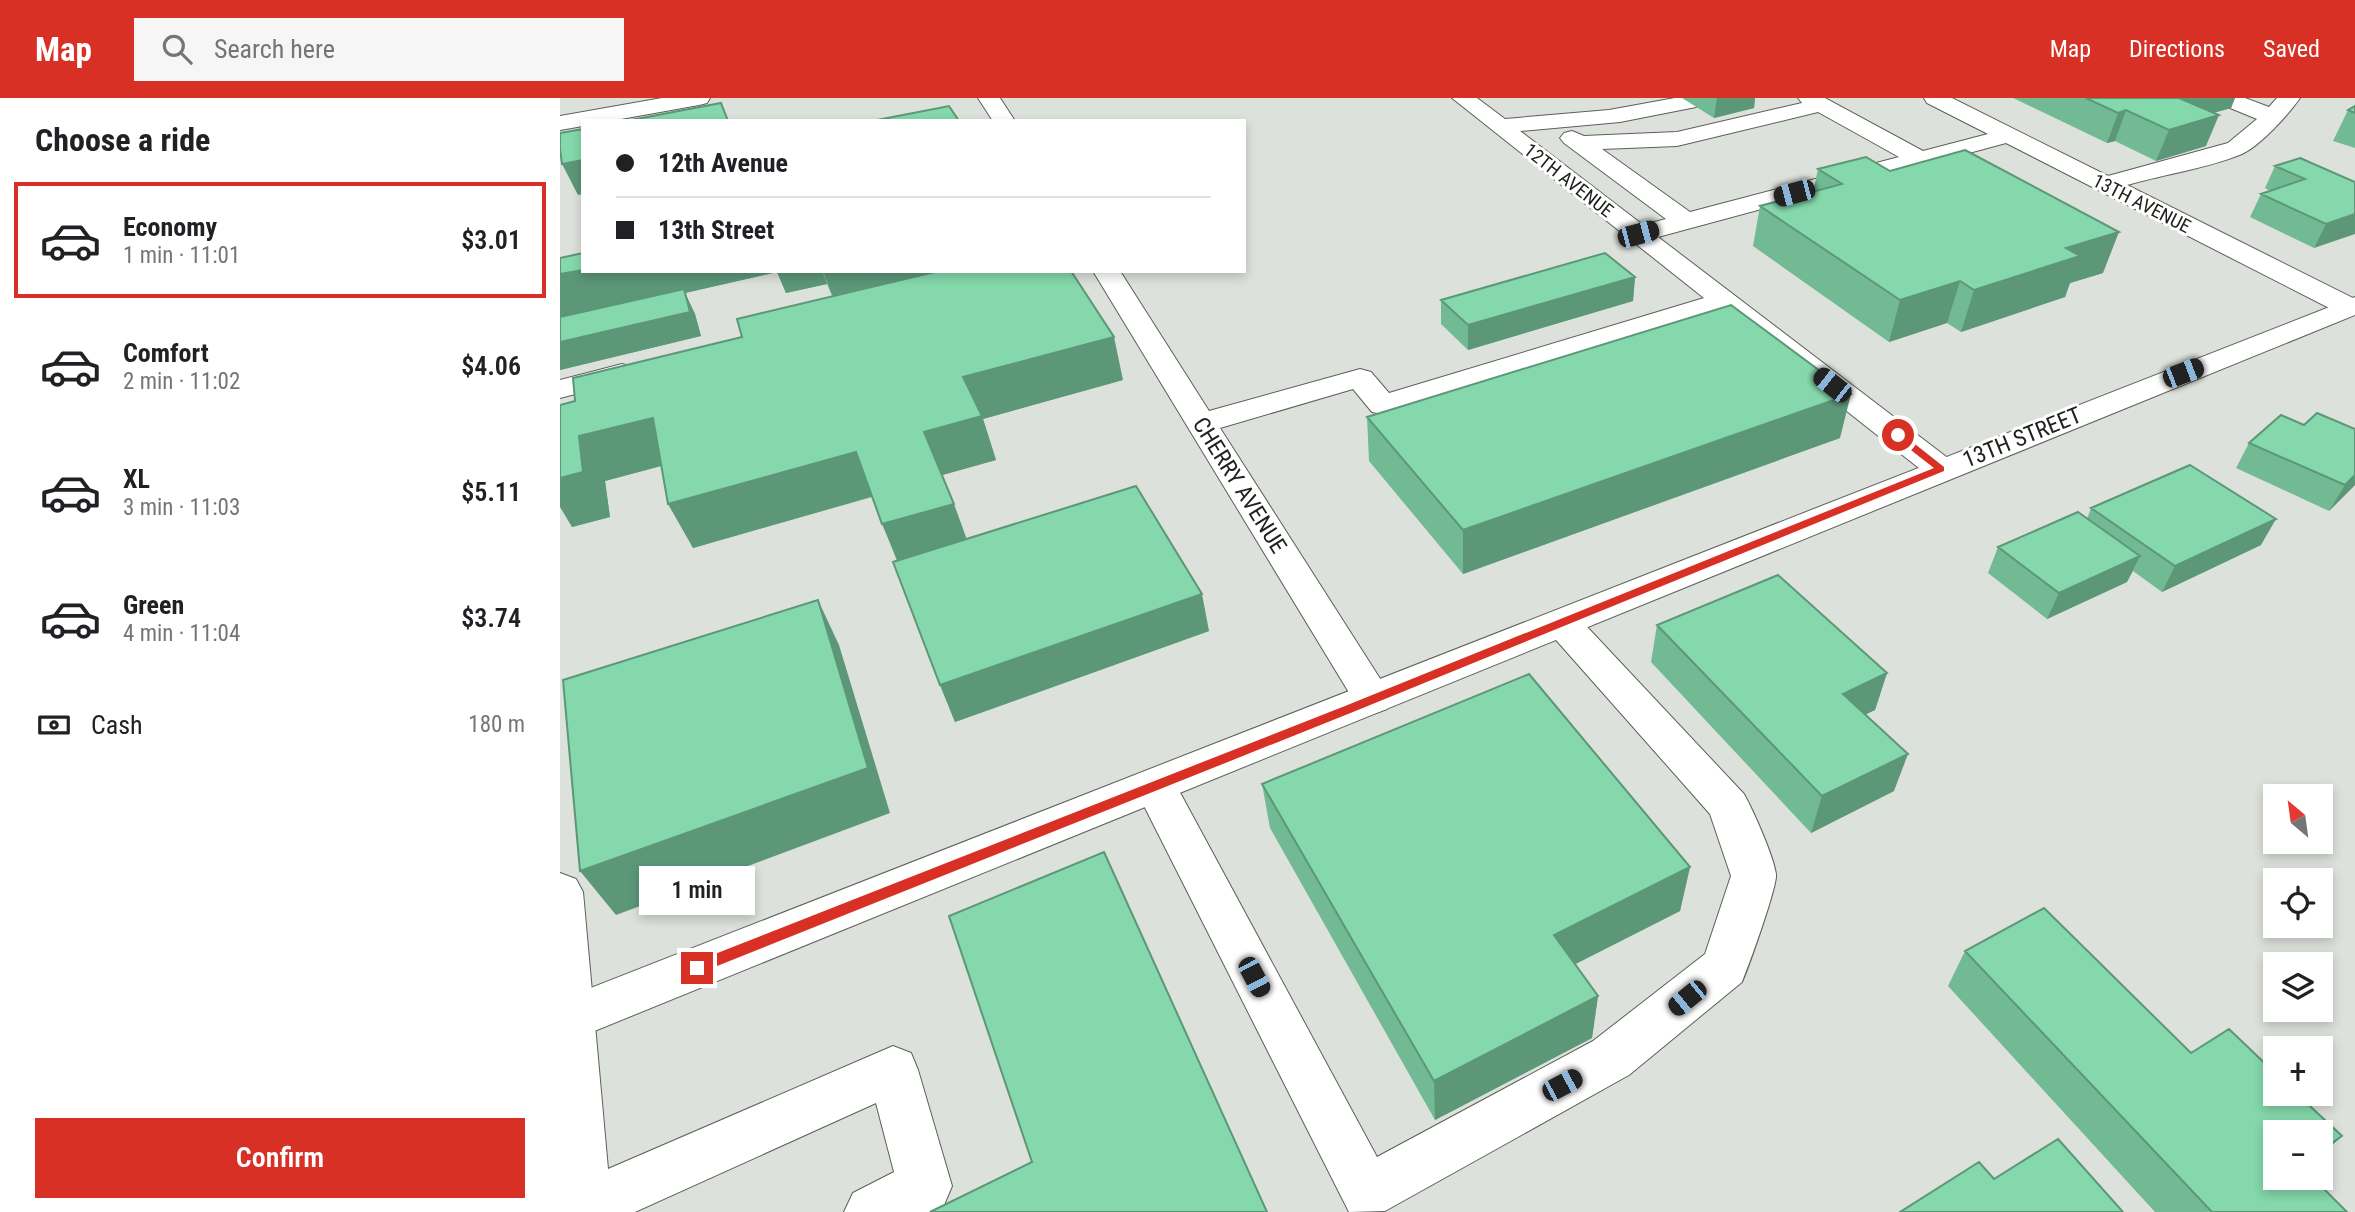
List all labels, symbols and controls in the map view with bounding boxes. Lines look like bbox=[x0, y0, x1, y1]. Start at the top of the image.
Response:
search box bbox=[134, 18, 624, 81]
text: Map bbox=[35, 30, 92, 69]
icon: search bbox=[158, 30, 196, 68]
text: Search here bbox=[214, 34, 335, 64]
text: Map bbox=[2050, 35, 2091, 63]
text: Directions bbox=[2129, 35, 2225, 63]
text: Saved bbox=[2263, 35, 2320, 63]
text: Choose a ride bbox=[35, 121, 210, 159]
street label: 12TH AVENUE bbox=[1519, 138, 1618, 222]
text: 12th Avenue bbox=[658, 148, 788, 178]
street label: 13TH AVENUE bbox=[2089, 169, 2195, 238]
car bbox=[1771, 177, 1818, 209]
icon: car bbox=[39, 209, 102, 272]
text: Economy bbox=[123, 212, 217, 242]
text: 13th Street bbox=[658, 215, 774, 245]
car bbox=[1615, 218, 1662, 250]
text: $3.01 bbox=[461, 225, 521, 255]
text: 1 min · 11:01 bbox=[123, 242, 240, 269]
icon: car bbox=[39, 335, 102, 398]
text: Comfort bbox=[123, 338, 209, 368]
text: $4.06 bbox=[461, 351, 521, 381]
car bbox=[2160, 356, 2207, 390]
car bbox=[1809, 364, 1856, 406]
text: 2 min · 11:02 bbox=[123, 368, 240, 395]
street label: 13TH STREET bbox=[1959, 401, 2085, 473]
street label: CHERRY AVENUE bbox=[1187, 412, 1292, 558]
route start bbox=[1882, 419, 1914, 451]
icon: car bbox=[39, 461, 102, 524]
text: XL bbox=[123, 464, 150, 494]
text: $5.11 bbox=[461, 477, 521, 507]
text: 3 min · 11:03 bbox=[123, 494, 240, 521]
icon: car bbox=[39, 587, 102, 650]
text: Green bbox=[123, 590, 184, 620]
text: $3.74 bbox=[461, 603, 521, 633]
text: 4 min · 11:04 bbox=[123, 620, 240, 647]
icon: cash bbox=[35, 706, 73, 744]
text: Cash bbox=[91, 710, 143, 740]
text: 180 m bbox=[468, 711, 525, 738]
north arrow bbox=[2263, 784, 2333, 854]
map controls bbox=[2263, 784, 2333, 1190]
callout: 1 min bbox=[639, 866, 755, 916]
button: locate bbox=[2263, 868, 2333, 938]
text: 1 min bbox=[672, 877, 722, 904]
route end bbox=[681, 952, 713, 984]
button: layers bbox=[2263, 952, 2333, 1022]
car bbox=[1235, 954, 1274, 1000]
car bbox=[1665, 977, 1710, 1019]
button: + bbox=[2263, 1036, 2333, 1106]
car bbox=[1539, 1066, 1586, 1104]
button: Confirm bbox=[35, 1118, 525, 1198]
button: − bbox=[2263, 1120, 2333, 1190]

